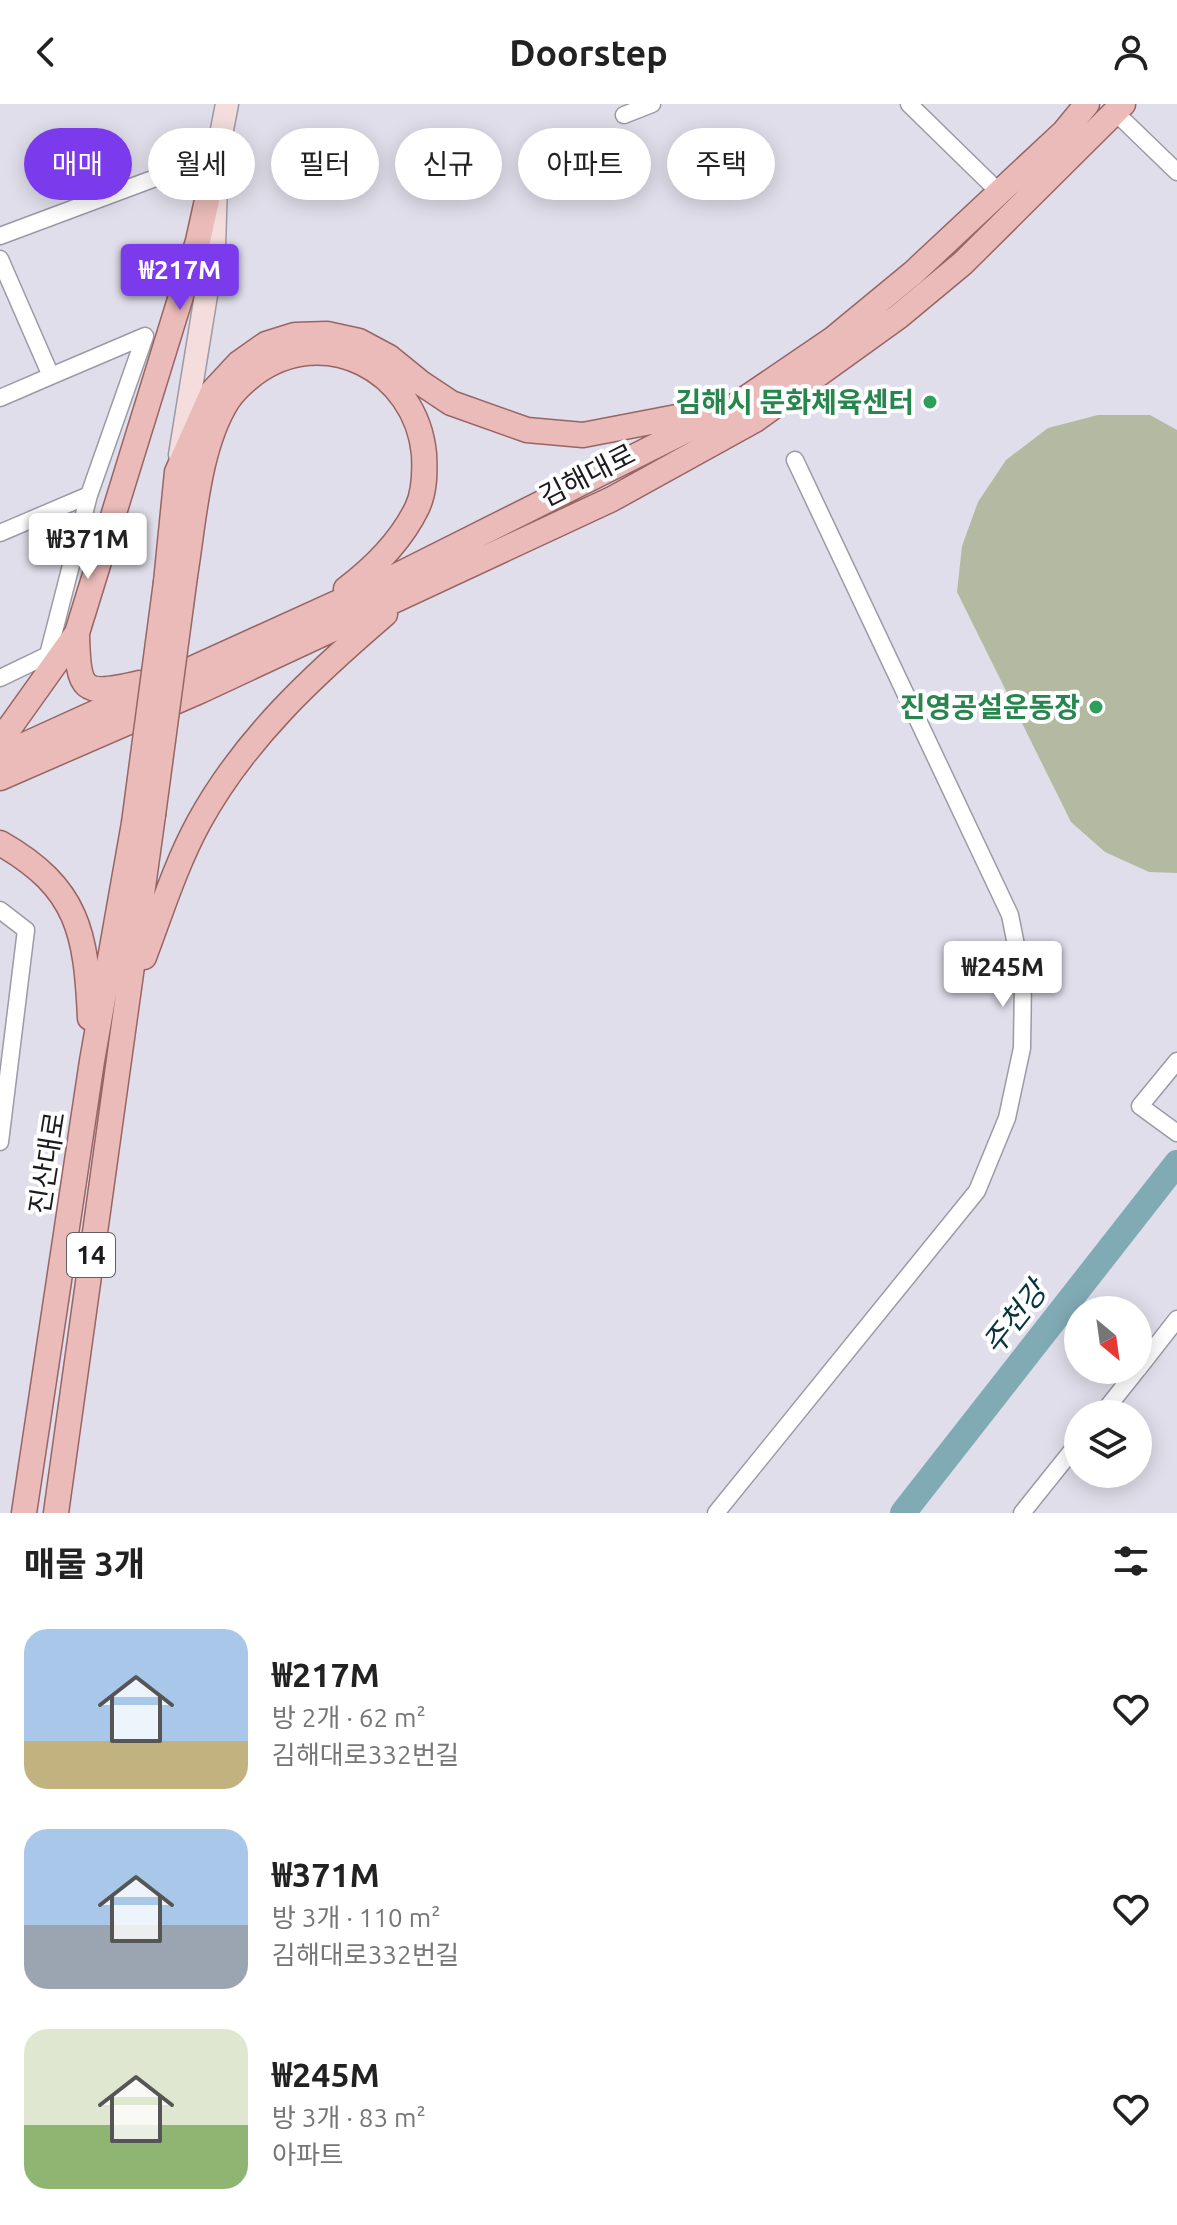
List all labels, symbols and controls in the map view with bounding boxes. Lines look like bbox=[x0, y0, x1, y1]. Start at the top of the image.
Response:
icon: back bbox=[24, 30, 68, 74]
icon: person bbox=[1109, 30, 1153, 74]
text: Doorstep bbox=[509, 32, 668, 73]
chip: 매매 bbox=[24, 128, 132, 200]
chip: 월세 bbox=[148, 128, 255, 200]
chip: 필터 bbox=[271, 128, 379, 200]
chip: 신규 bbox=[395, 128, 502, 200]
chip: 아파트 bbox=[518, 128, 651, 200]
chip: 주택 bbox=[667, 128, 775, 200]
pin: ₩217M bbox=[124, 244, 236, 312]
text: ₩217M bbox=[139, 255, 221, 284]
place label: 김해시 문화체육센터 bbox=[676, 386, 914, 417]
marker: 김해시 문화체육센터 bbox=[921, 393, 939, 411]
street label: 김해대로 bbox=[534, 437, 640, 512]
pin: ₩371M bbox=[32, 513, 144, 581]
text: ₩371M bbox=[47, 524, 129, 553]
place label: 진영공설운동장 bbox=[900, 691, 1080, 722]
marker: 진영공설운동장 bbox=[1087, 698, 1105, 716]
pin: ₩245M bbox=[947, 941, 1059, 1009]
text: ₩245M bbox=[962, 952, 1044, 981]
street label: 진산대로 bbox=[23, 1110, 70, 1216]
road number: 14 bbox=[67, 1233, 115, 1277]
water label: 주천강 bbox=[975, 1272, 1055, 1360]
north arrow bbox=[1064, 1296, 1152, 1384]
map controls bbox=[1064, 1296, 1152, 1488]
button: layers bbox=[1064, 1400, 1152, 1488]
icon: filters bbox=[1109, 1539, 1153, 1583]
text: 매물 3개 bbox=[24, 1544, 145, 1582]
text: ₩217M bbox=[272, 1655, 380, 1693]
icon: home bbox=[88, 1661, 184, 1757]
icon: heart bbox=[1109, 1687, 1153, 1731]
text: 방 2개 · 62 m² bbox=[272, 1703, 426, 1732]
text: 김해대로332번길 bbox=[272, 1740, 460, 1769]
text: ₩371M bbox=[272, 1855, 380, 1893]
icon: home bbox=[88, 1861, 184, 1957]
icon: heart bbox=[1109, 1887, 1153, 1931]
text: 방 3개 · 110 m² bbox=[272, 1903, 440, 1932]
text: 김해대로332번길 bbox=[272, 1940, 460, 1969]
text: ₩245M bbox=[272, 2055, 380, 2093]
icon: home bbox=[88, 2061, 184, 2157]
icon: heart bbox=[1109, 2087, 1153, 2131]
text: 방 3개 · 83 m² bbox=[272, 2103, 426, 2132]
text: 아파트 bbox=[272, 2140, 344, 2169]

